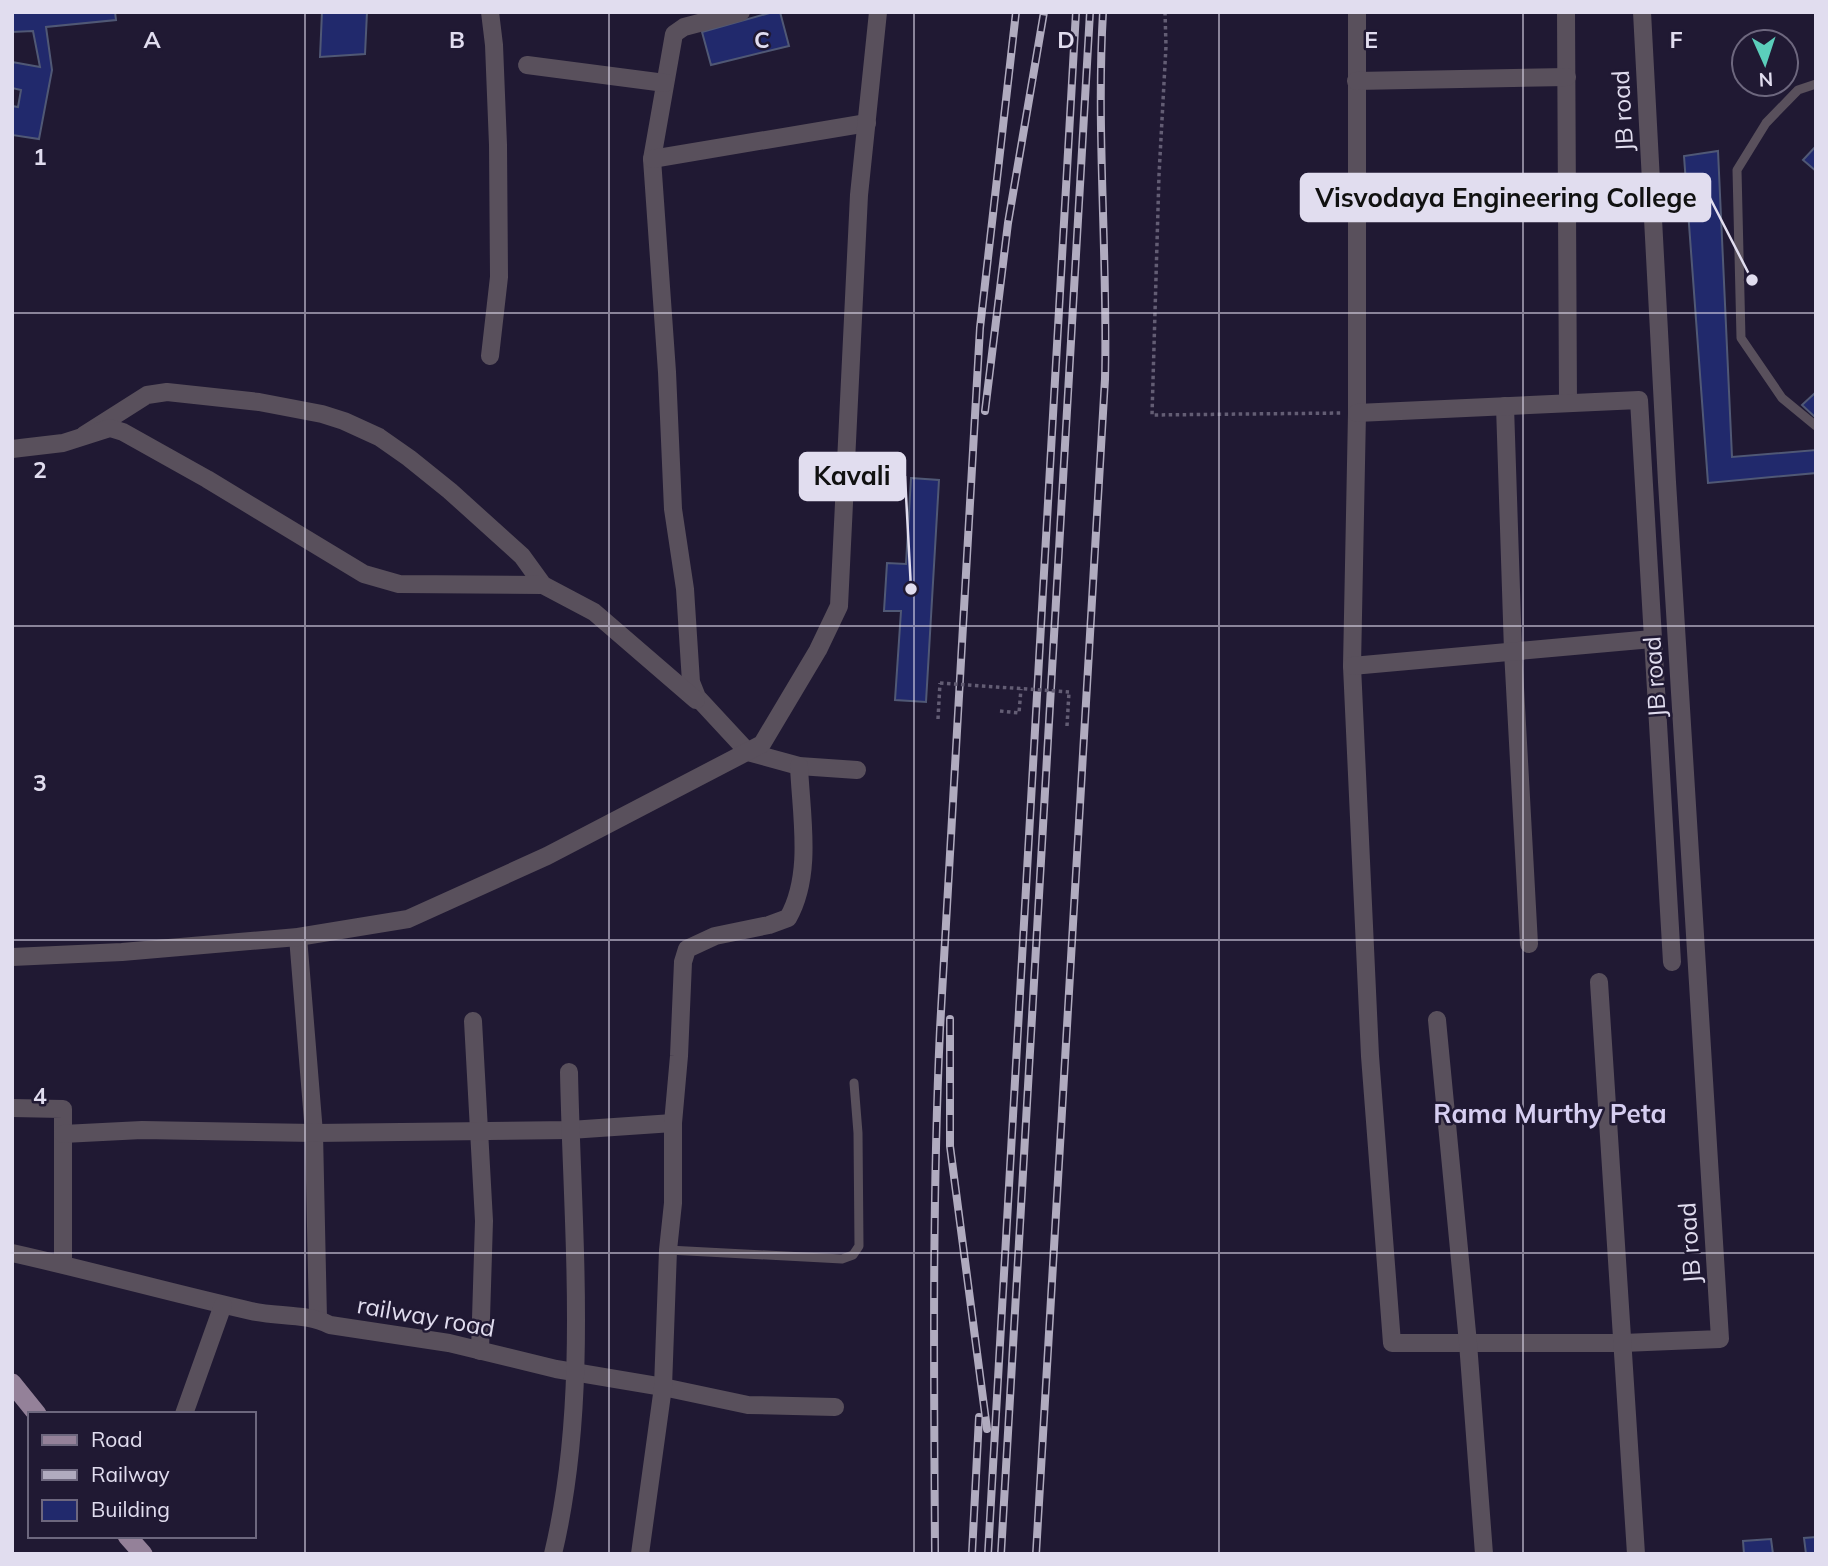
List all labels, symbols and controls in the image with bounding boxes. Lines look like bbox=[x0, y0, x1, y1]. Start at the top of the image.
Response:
text: A bbox=[143, 25, 161, 54]
text: B bbox=[449, 25, 465, 54]
text: C bbox=[754, 25, 770, 54]
text: D bbox=[1057, 25, 1075, 54]
text: E bbox=[1364, 25, 1378, 54]
text: F bbox=[1669, 25, 1683, 54]
north arrow bbox=[1730, 28, 1800, 98]
text: N bbox=[1758, 68, 1774, 92]
street label: JB road bbox=[1605, 70, 1639, 153]
text: 1 bbox=[33, 142, 47, 171]
callout: Visvodaya Engineering College bbox=[1301, 174, 1710, 221]
text: Visvodaya Engineering College bbox=[1314, 181, 1697, 214]
callout: Kavali bbox=[800, 453, 905, 500]
text: 2 bbox=[33, 455, 47, 484]
text: Kavali bbox=[814, 459, 890, 492]
street label: JB road bbox=[1636, 635, 1672, 719]
text: 3 bbox=[33, 768, 47, 797]
text: 4 bbox=[33, 1081, 47, 1110]
district label: Rama Murthy Peta bbox=[1433, 1097, 1667, 1130]
street label: JB road bbox=[1671, 1201, 1707, 1285]
street label: railway road bbox=[355, 1289, 497, 1343]
legend bbox=[28, 1412, 256, 1538]
text: Road bbox=[91, 1426, 142, 1452]
text: Railway bbox=[91, 1461, 170, 1487]
text: Building bbox=[91, 1496, 170, 1522]

